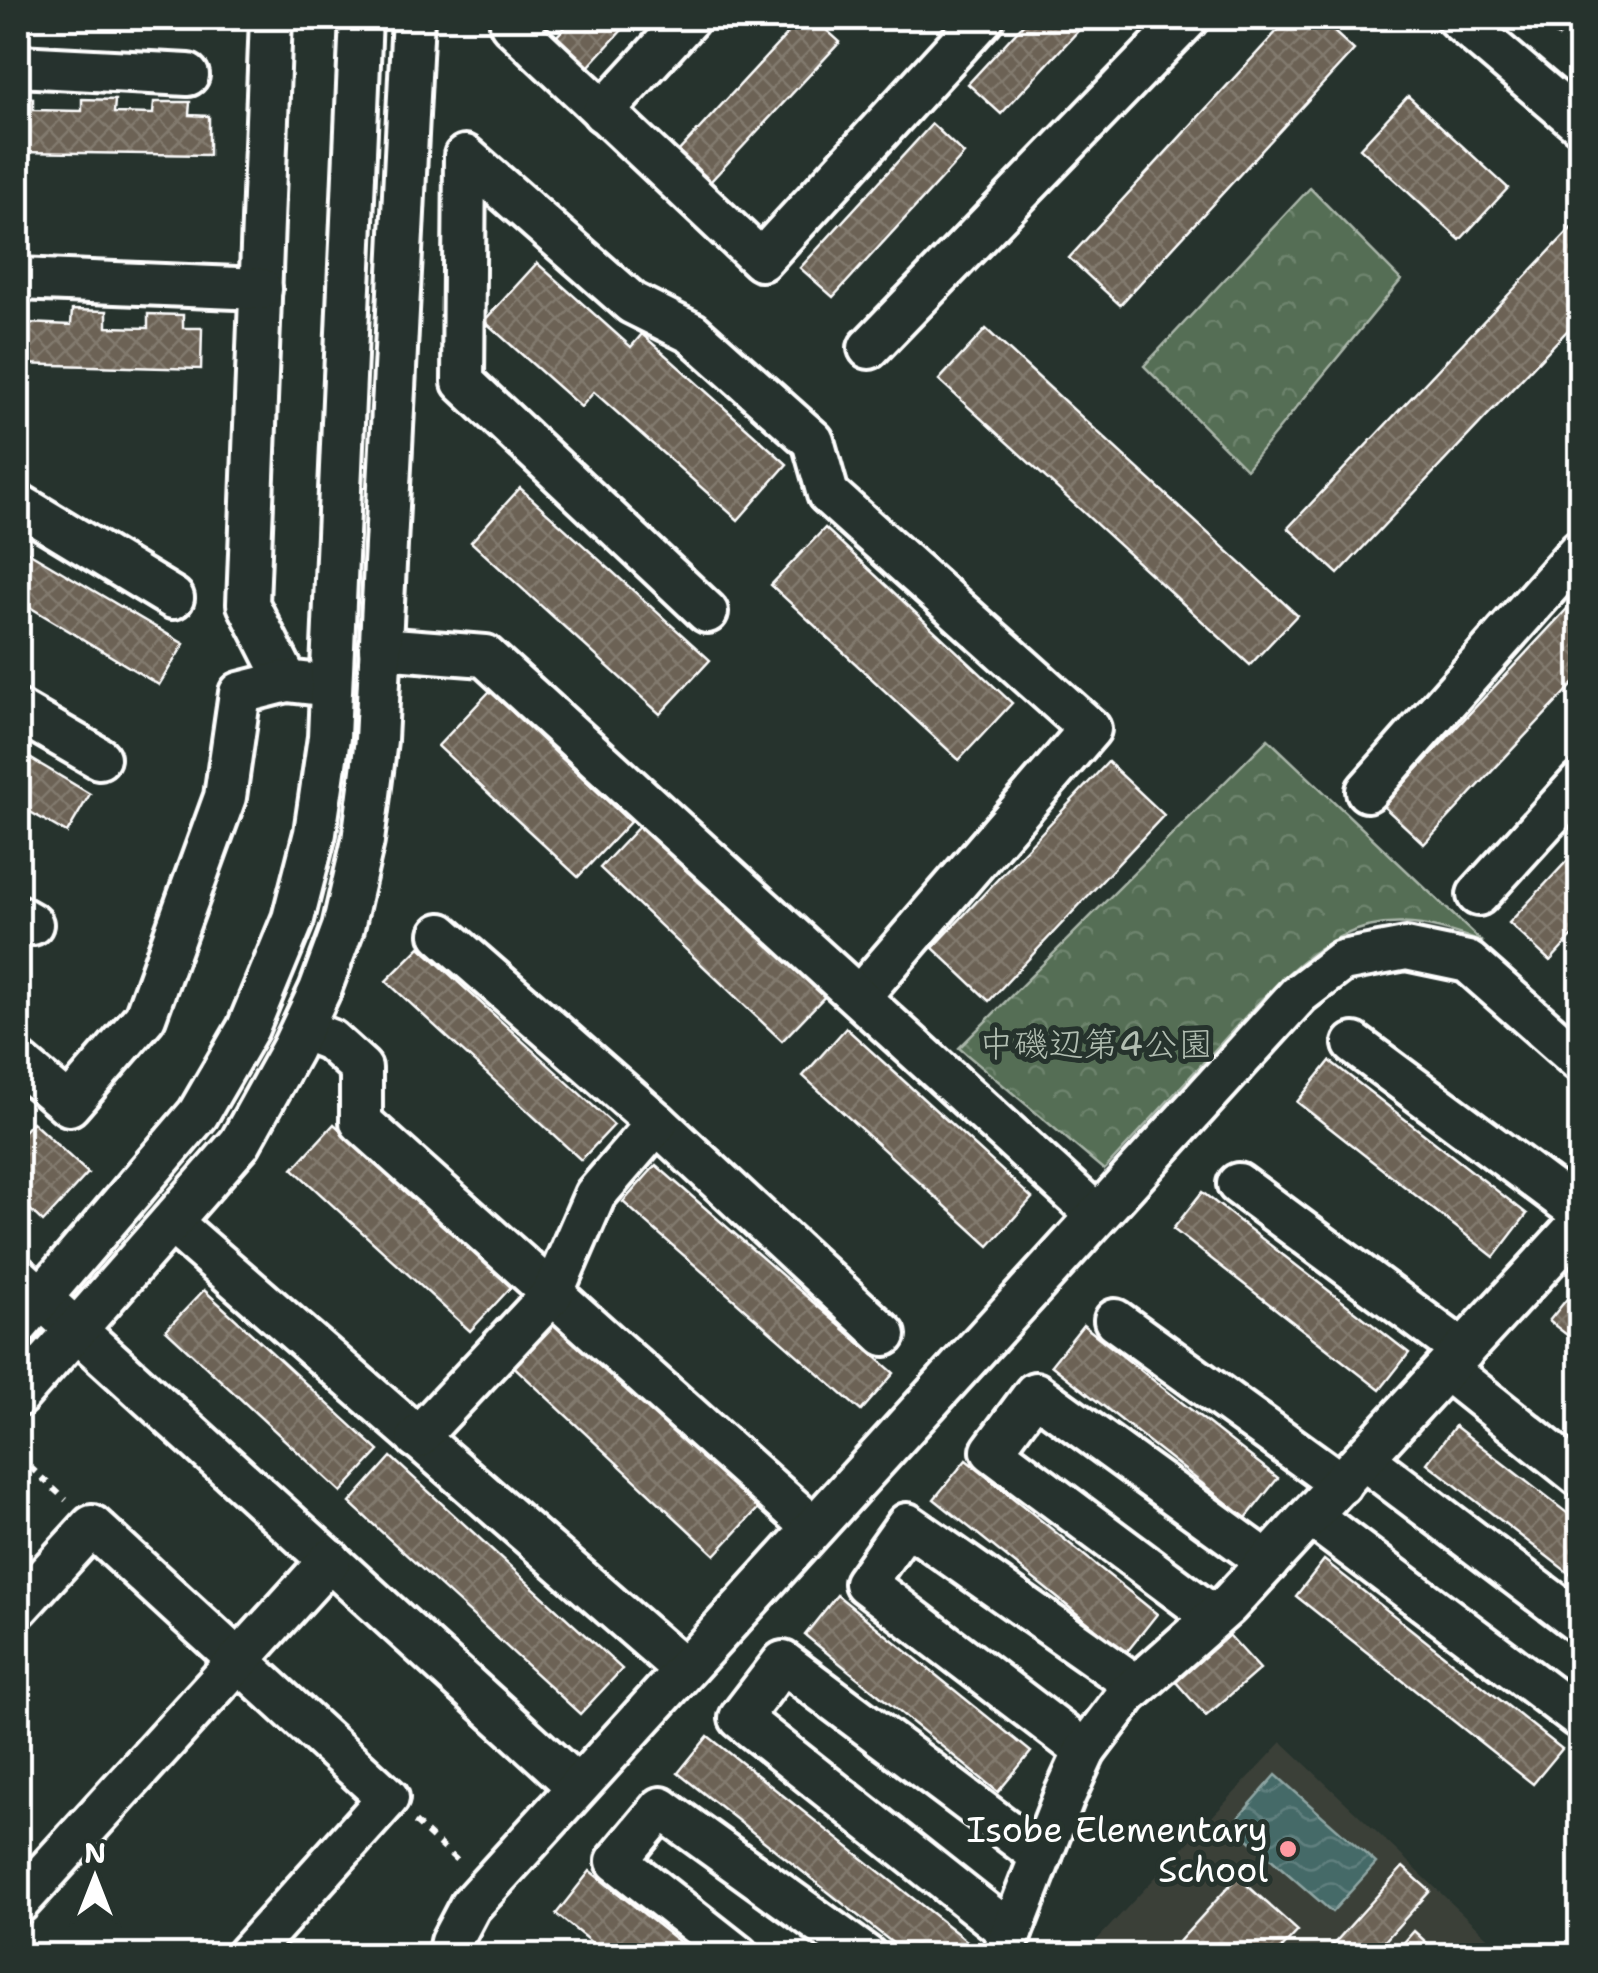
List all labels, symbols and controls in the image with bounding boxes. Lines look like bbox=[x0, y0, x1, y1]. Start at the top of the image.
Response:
park label: 中磯辺第4公園 bbox=[979, 1020, 1213, 1067]
place label: Isobe Elementary School bbox=[966, 1806, 1268, 1893]
north arrow bbox=[45, 1828, 145, 1928]
text: N bbox=[84, 1834, 106, 1872]
marker: Isobe Elementary School bbox=[1277, 1838, 1299, 1860]

